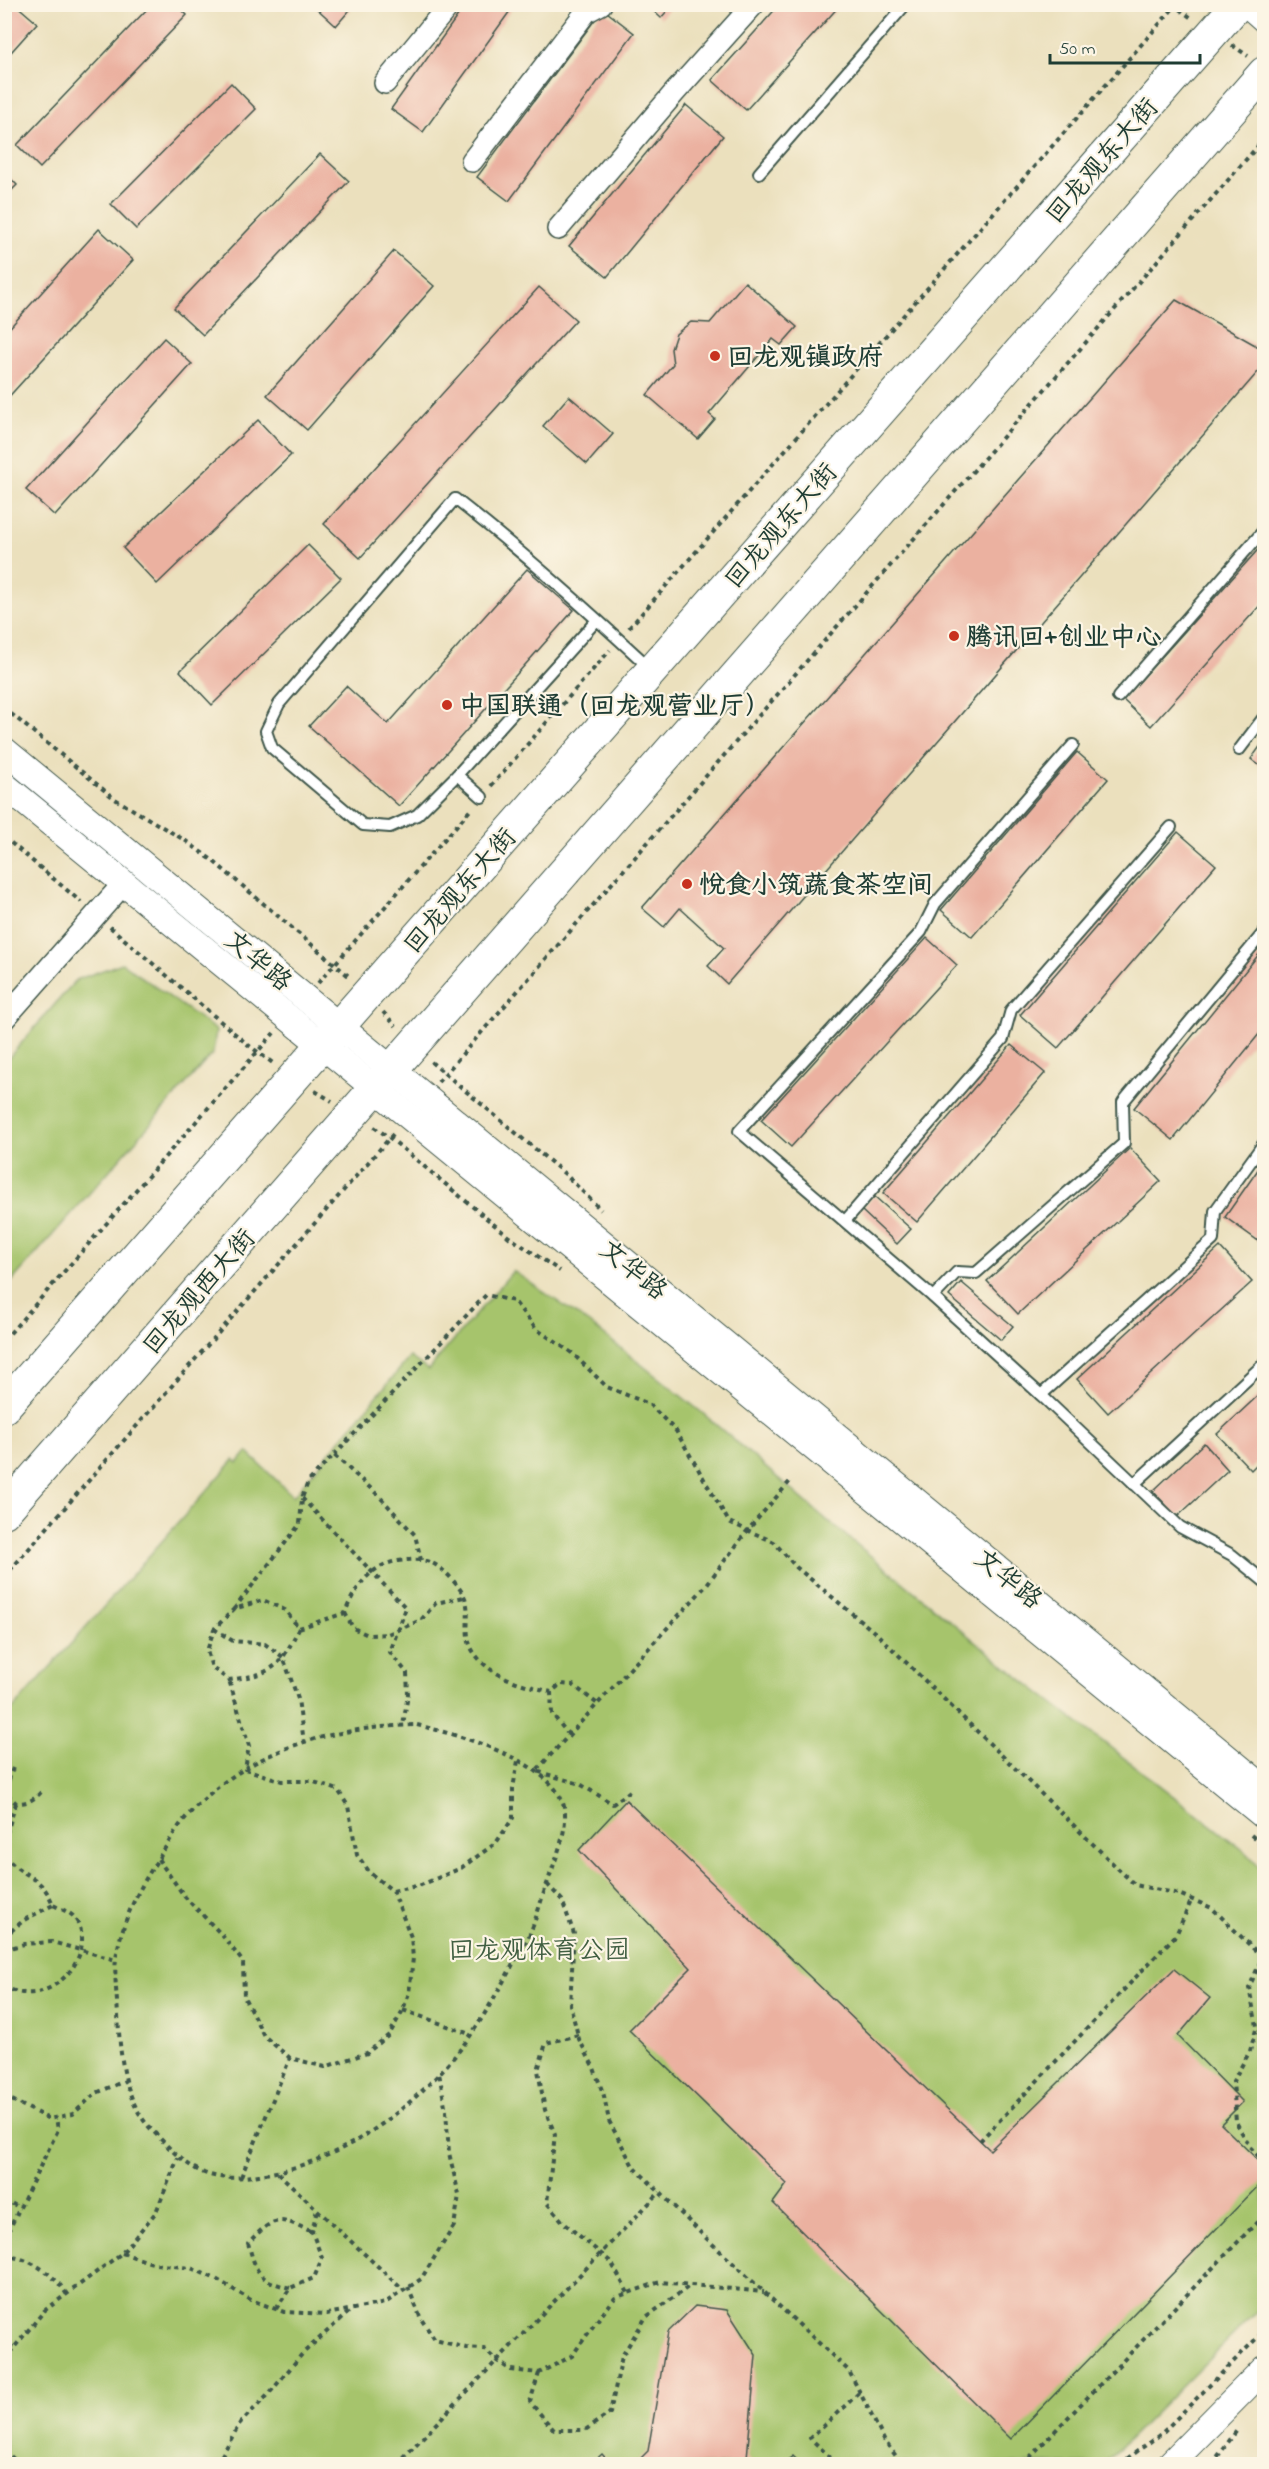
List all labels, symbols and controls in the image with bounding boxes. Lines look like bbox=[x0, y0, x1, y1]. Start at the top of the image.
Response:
scale bar bbox=[1050, 27, 1200, 65]
text: 50 m bbox=[1059, 37, 1096, 63]
street label: 回龙观东大街 bbox=[1038, 91, 1169, 233]
place label: 回龙观镇政府 bbox=[727, 340, 883, 378]
marker: 回龙观镇政府 bbox=[708, 349, 722, 363]
street label: 回龙观东大街 bbox=[717, 456, 848, 598]
place label: 腾讯回+创业中心 bbox=[966, 620, 1162, 658]
marker: 腾讯回+创业中心 bbox=[947, 629, 961, 643]
place label: 中国联通（回龙观营业厅） bbox=[459, 689, 771, 727]
marker: 中国联通（回龙观营业厅） bbox=[440, 698, 454, 712]
street label: 回龙观东大街 bbox=[396, 821, 527, 963]
place label: 悦食小筑蔬食茶空间 bbox=[699, 868, 933, 906]
marker: 悦食小筑蔬食茶空间 bbox=[680, 877, 694, 891]
street label: 文华路 bbox=[215, 923, 299, 1002]
street label: 回龙观西大街 bbox=[135, 1222, 266, 1364]
street label: 文华路 bbox=[590, 1232, 674, 1311]
street label: 文华路 bbox=[965, 1541, 1049, 1620]
park label: 回龙观体育公园 bbox=[448, 1933, 630, 1971]

